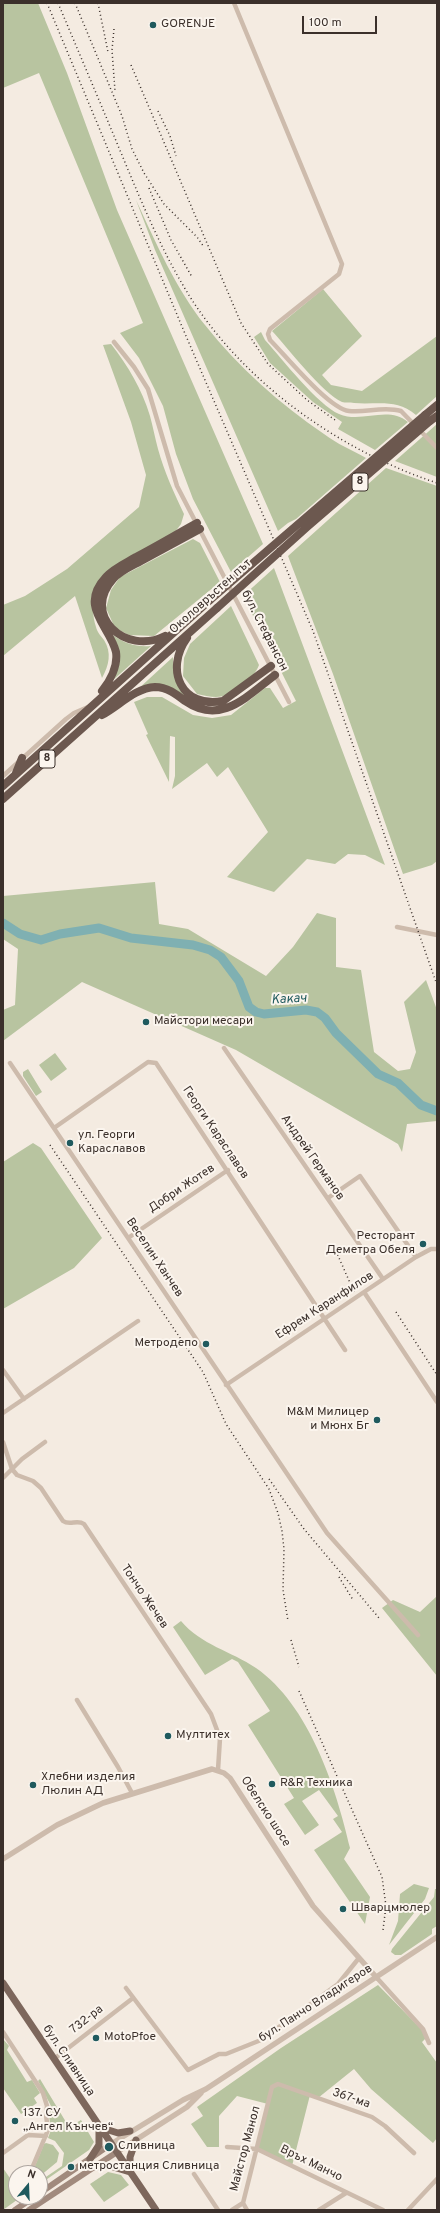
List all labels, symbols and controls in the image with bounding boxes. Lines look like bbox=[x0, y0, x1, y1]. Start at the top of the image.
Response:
scale bar bbox=[304, 8, 379, 34]
text: 100 m bbox=[309, 15, 342, 31]
place label: GORENJE bbox=[161, 18, 215, 32]
marker: GORENJE bbox=[148, 20, 158, 30]
road number: 8 bbox=[352, 473, 368, 491]
street label: Околовръстен път bbox=[167, 556, 255, 638]
street label: бул. Стефансон bbox=[237, 588, 291, 674]
road number: 8 bbox=[39, 750, 55, 768]
water label: Какач bbox=[271, 991, 307, 1009]
place label: Майстори месари bbox=[154, 1015, 253, 1029]
marker: Майстори месари bbox=[141, 1017, 151, 1027]
street label: Георги Караславов bbox=[179, 1084, 251, 1182]
street label: Андрей Германов bbox=[277, 1113, 347, 1203]
place label: ул. Георги Караславов bbox=[78, 1129, 146, 1157]
marker: ул. Георги Караславов bbox=[65, 1138, 75, 1148]
street label: Добри Жотев bbox=[146, 1161, 218, 1217]
street label: Веселин Ханчев bbox=[122, 1216, 186, 1300]
place label: Ресторант Деметра Обеля bbox=[326, 1230, 415, 1258]
marker: Ресторант Деметра Обеля bbox=[418, 1239, 428, 1249]
street label: Ефрем Каранфилов bbox=[273, 1269, 377, 1343]
place label: Метродепо bbox=[134, 1337, 198, 1351]
marker: Метродепо bbox=[201, 1339, 211, 1349]
place label: М&M Mилицер и Мюнх Бг bbox=[287, 1406, 369, 1434]
marker: М&M Mилицер и Мюнх Бг bbox=[372, 1415, 382, 1425]
street label: Тончо Жечев bbox=[117, 1562, 171, 1632]
place label: Мултитех bbox=[176, 1729, 230, 1743]
marker: Мултитех bbox=[163, 1731, 173, 1741]
place label: Хлебни изделия Люлин АД bbox=[41, 1771, 135, 1799]
street label: Обелско шосе bbox=[237, 1774, 293, 1850]
place label: R&R Техника bbox=[280, 1777, 352, 1791]
marker: R&R Техника bbox=[267, 1779, 277, 1789]
marker: Хлебни изделия Люлин АД bbox=[28, 1780, 38, 1790]
place label: Шварцмюлер bbox=[351, 1902, 430, 1916]
marker: Шварцмюлер bbox=[338, 1904, 348, 1914]
street label: бул. Панчо Владигеров bbox=[257, 1962, 375, 2046]
street label: 732-ра bbox=[67, 2003, 107, 2037]
street label: бул. Сливница bbox=[39, 2023, 97, 2099]
place label: MotoPfoe bbox=[104, 2031, 156, 2045]
marker: MotoPfoe bbox=[91, 2033, 101, 2043]
street label: 367-ма bbox=[330, 2086, 372, 2112]
street label: Майстор Манол bbox=[228, 2105, 264, 2193]
place label: 137. СУ „Ангел Кънчев“ bbox=[23, 2107, 113, 2135]
marker: 137. СУ „Ангел Кънчев“ bbox=[10, 2116, 20, 2126]
place label: Сливница bbox=[118, 2140, 175, 2154]
marker: Сливница bbox=[103, 2141, 115, 2153]
street label: Връх Манчо bbox=[277, 2143, 345, 2185]
place label: метростанция Сливница bbox=[79, 2160, 219, 2174]
marker: метростанция Сливница bbox=[66, 2162, 76, 2172]
north arrow bbox=[8, 2165, 48, 2205]
text: N bbox=[26, 2167, 38, 2183]

